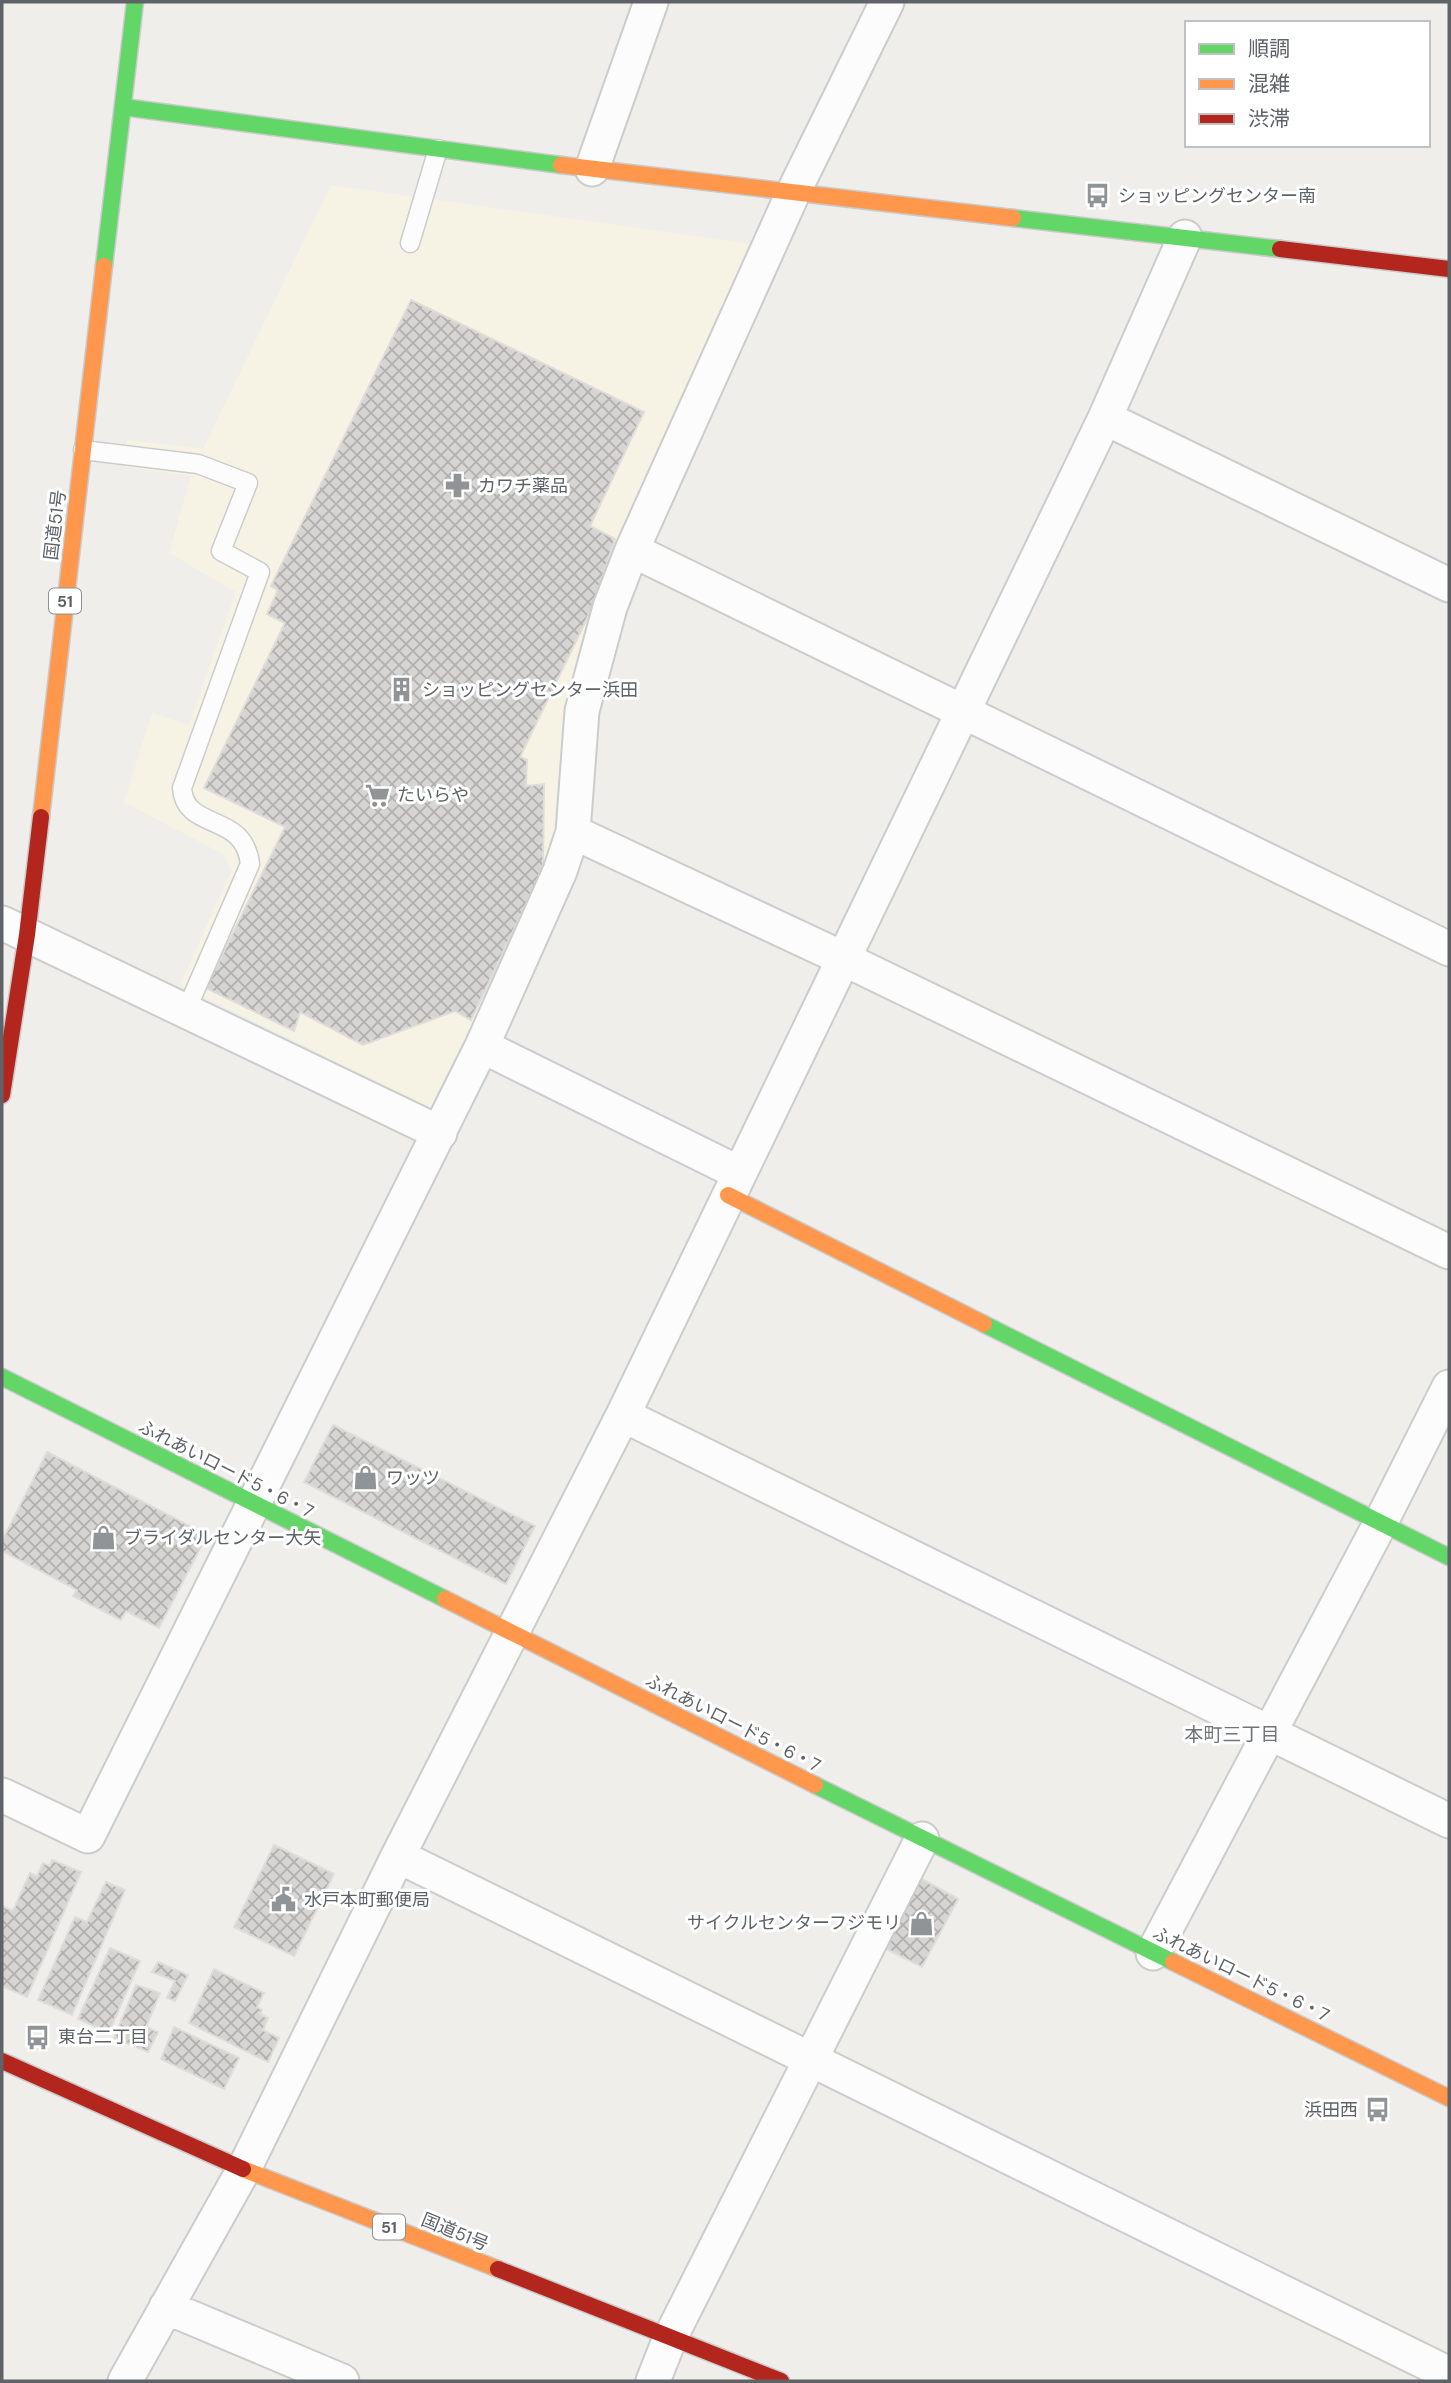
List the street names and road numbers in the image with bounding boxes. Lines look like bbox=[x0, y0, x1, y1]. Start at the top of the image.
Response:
street label: 国道51号 bbox=[39, 488, 71, 562]
road number: 51 bbox=[49, 588, 81, 614]
street label: ふれあいロード5・6・7 bbox=[134, 1414, 318, 1524]
street label: ふれあいロード5・6・7 bbox=[641, 1668, 825, 1778]
street label: ふれあいロード5・6・7 bbox=[1149, 1921, 1333, 2027]
street label: 国道51号 bbox=[418, 2208, 492, 2256]
road number: 51 bbox=[373, 2214, 405, 2240]

